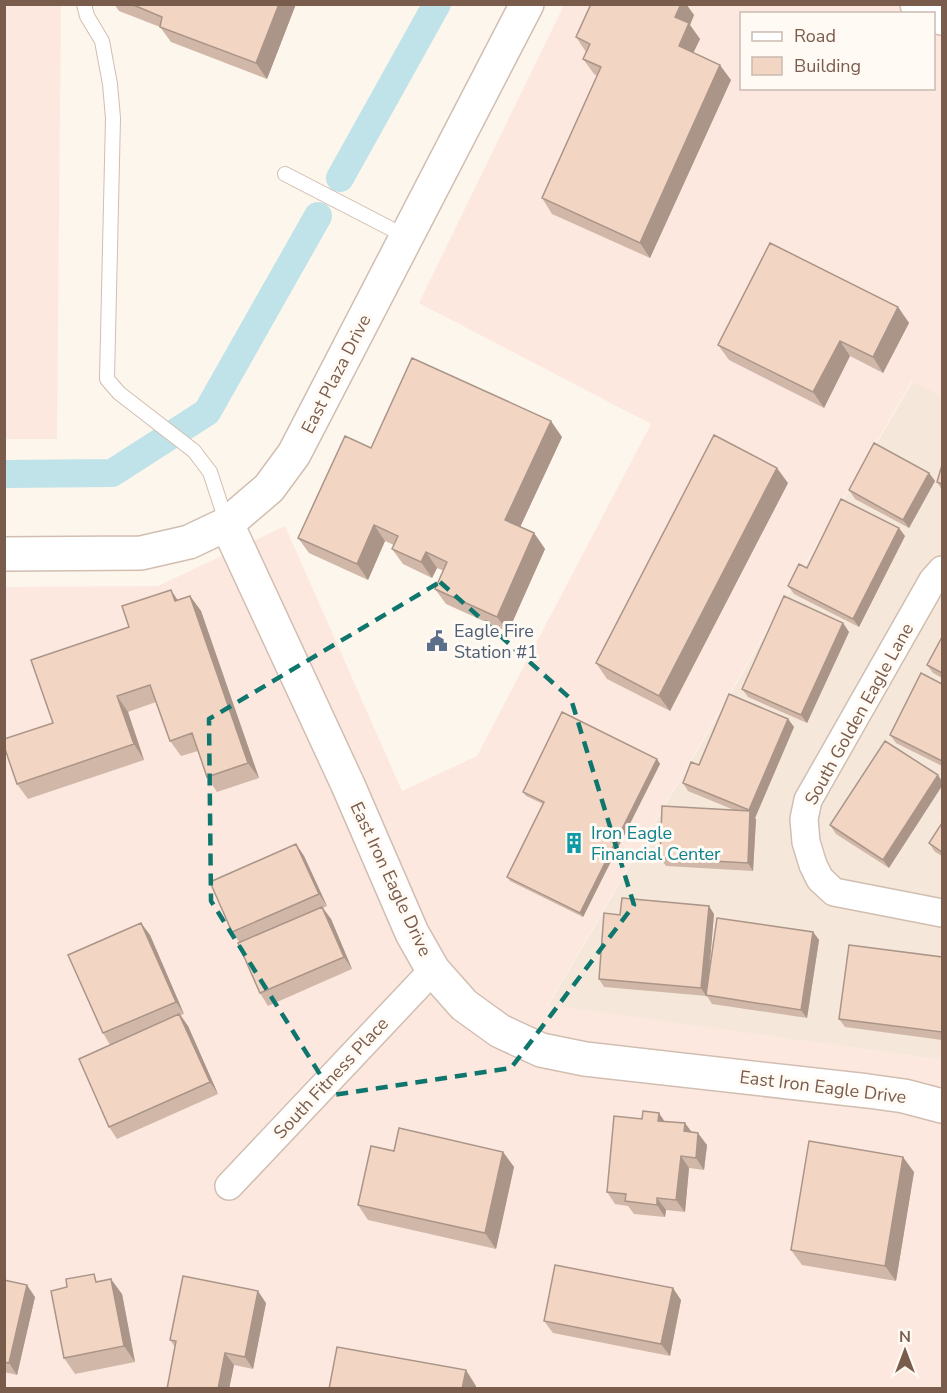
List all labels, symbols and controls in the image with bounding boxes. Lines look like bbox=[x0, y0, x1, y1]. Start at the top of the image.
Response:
legend bbox=[740, 12, 935, 90]
text: Road bbox=[794, 24, 836, 48]
text: Building bbox=[794, 54, 861, 78]
street label: East Plaza Drive bbox=[296, 310, 376, 438]
place label: Eagle Fire Station #1 bbox=[454, 619, 538, 664]
street label: South Golden Eagle Lane bbox=[799, 619, 919, 809]
public building icon: Eagle Fire Station #1 bbox=[425, 629, 449, 653]
street label: East Iron Eagle Drive bbox=[345, 798, 437, 960]
place label: Iron Eagle Financial Center bbox=[591, 821, 721, 866]
building icon: Iron Eagle Financial Center bbox=[562, 831, 586, 855]
street label: South Fitness Place bbox=[268, 1012, 394, 1144]
street label: East Iron Eagle Drive bbox=[738, 1065, 908, 1109]
north arrow bbox=[875, 1321, 935, 1381]
text: N bbox=[899, 1326, 911, 1348]

